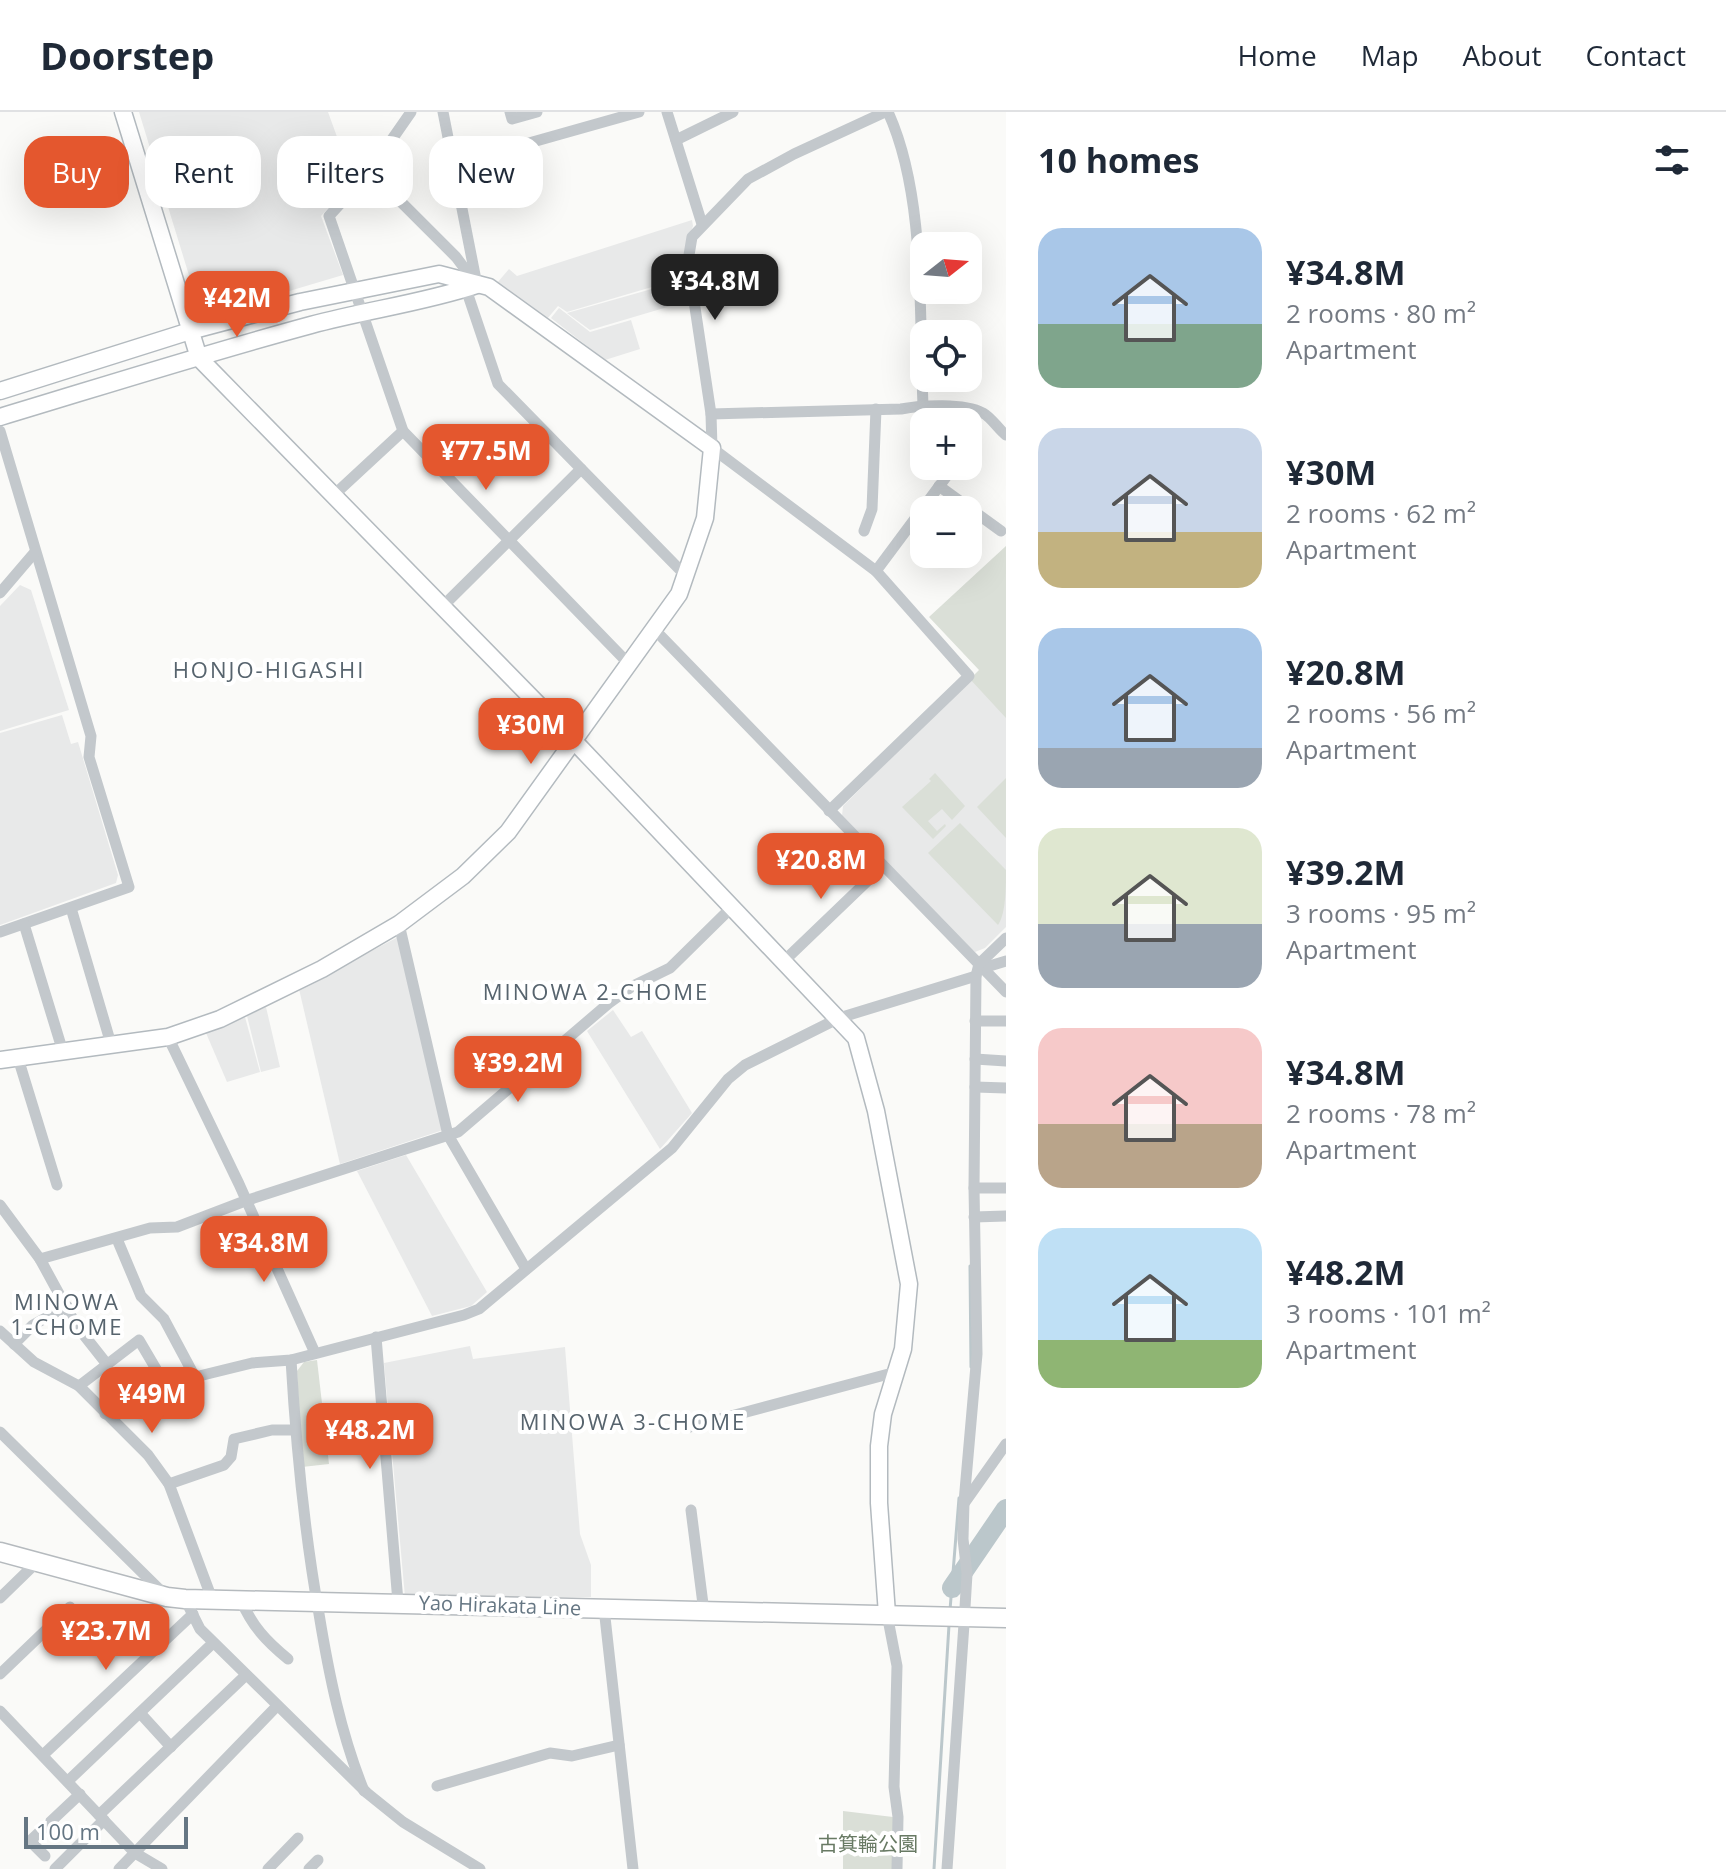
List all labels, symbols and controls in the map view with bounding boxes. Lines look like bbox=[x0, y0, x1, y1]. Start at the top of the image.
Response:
text: Doorstep bbox=[40, 29, 214, 81]
text: Home bbox=[1238, 36, 1317, 74]
text: Map bbox=[1361, 36, 1419, 74]
text: About bbox=[1463, 36, 1541, 74]
text: Contact bbox=[1585, 36, 1686, 74]
chip: Buy bbox=[24, 136, 129, 208]
chip: Rent bbox=[145, 136, 261, 208]
chip: Filters bbox=[277, 136, 413, 208]
chip: New bbox=[429, 136, 543, 208]
text: 10 homes bbox=[1038, 137, 1199, 183]
icon: filters bbox=[1650, 138, 1694, 182]
north arrow bbox=[910, 232, 982, 304]
map controls bbox=[910, 232, 982, 568]
text: ¥34.8M bbox=[1286, 249, 1406, 295]
pin: ¥34.8M bbox=[650, 254, 780, 322]
icon: home bbox=[1102, 260, 1198, 356]
text: ¥34.8M bbox=[669, 262, 761, 298]
pin: ¥42M bbox=[190, 271, 284, 339]
text: ¥42M bbox=[202, 279, 272, 315]
text: 2 rooms · 80 m² bbox=[1286, 295, 1476, 331]
button: locate bbox=[910, 320, 982, 392]
text: Apartment bbox=[1286, 331, 1417, 367]
button: + bbox=[910, 408, 982, 480]
pin: ¥77.5M bbox=[421, 424, 551, 492]
text: ¥77.5M bbox=[440, 432, 532, 468]
text: ¥30M bbox=[1286, 449, 1376, 495]
icon: home bbox=[1102, 460, 1198, 556]
text: 2 rooms · 62 m² bbox=[1286, 495, 1476, 531]
button: − bbox=[910, 496, 982, 568]
text: Apartment bbox=[1286, 531, 1417, 567]
text: ¥20.8M bbox=[1286, 649, 1406, 695]
district label: HONJO-HIGASHI bbox=[173, 654, 365, 684]
icon: home bbox=[1102, 660, 1198, 756]
text: 2 rooms · 56 m² bbox=[1286, 695, 1476, 731]
pin: ¥30M bbox=[484, 698, 578, 766]
text: ¥30M bbox=[496, 706, 566, 742]
text: Apartment bbox=[1286, 731, 1417, 767]
pin: ¥20.8M bbox=[756, 833, 886, 901]
text: ¥20.8M bbox=[775, 841, 867, 877]
text: ¥39.2M bbox=[1286, 849, 1406, 895]
icon: home bbox=[1102, 860, 1198, 956]
text: 3 rooms · 95 m² bbox=[1286, 895, 1476, 931]
text: Apartment bbox=[1286, 931, 1417, 967]
district label: MINOWA 2-CHOME bbox=[483, 976, 709, 1006]
pin: ¥39.2M bbox=[453, 1036, 583, 1104]
text: ¥39.2M bbox=[472, 1044, 564, 1080]
text: ¥34.8M bbox=[1286, 1049, 1406, 1095]
icon: home bbox=[1102, 1060, 1198, 1156]
text: 2 rooms · 78 m² bbox=[1286, 1095, 1476, 1131]
text: Apartment bbox=[1286, 1131, 1417, 1167]
pin: ¥34.8M bbox=[199, 1216, 329, 1284]
text: ¥34.8M bbox=[218, 1224, 310, 1260]
text: ¥48.2M bbox=[1286, 1249, 1406, 1295]
icon: home bbox=[1102, 1260, 1198, 1356]
district label: MINOWA 1-CHOME bbox=[11, 1286, 123, 1341]
text: 3 rooms · 101 m² bbox=[1286, 1295, 1491, 1331]
text: Apartment bbox=[1286, 1331, 1417, 1367]
pin: ¥49M bbox=[105, 1367, 199, 1435]
text: ¥49M bbox=[117, 1375, 187, 1411]
pin: ¥48.2M bbox=[305, 1403, 435, 1471]
district label: MINOWA 3-CHOME bbox=[520, 1406, 746, 1436]
text: ¥48.2M bbox=[324, 1411, 416, 1447]
street label: Yao Hirakata Line bbox=[418, 1589, 582, 1621]
pin: ¥23.7M bbox=[41, 1604, 171, 1672]
text: ¥23.7M bbox=[60, 1612, 152, 1648]
scale bar bbox=[24, 1813, 188, 1849]
text: 100 m bbox=[36, 1816, 100, 1846]
park label: 古箕輪公園 bbox=[818, 1830, 918, 1857]

